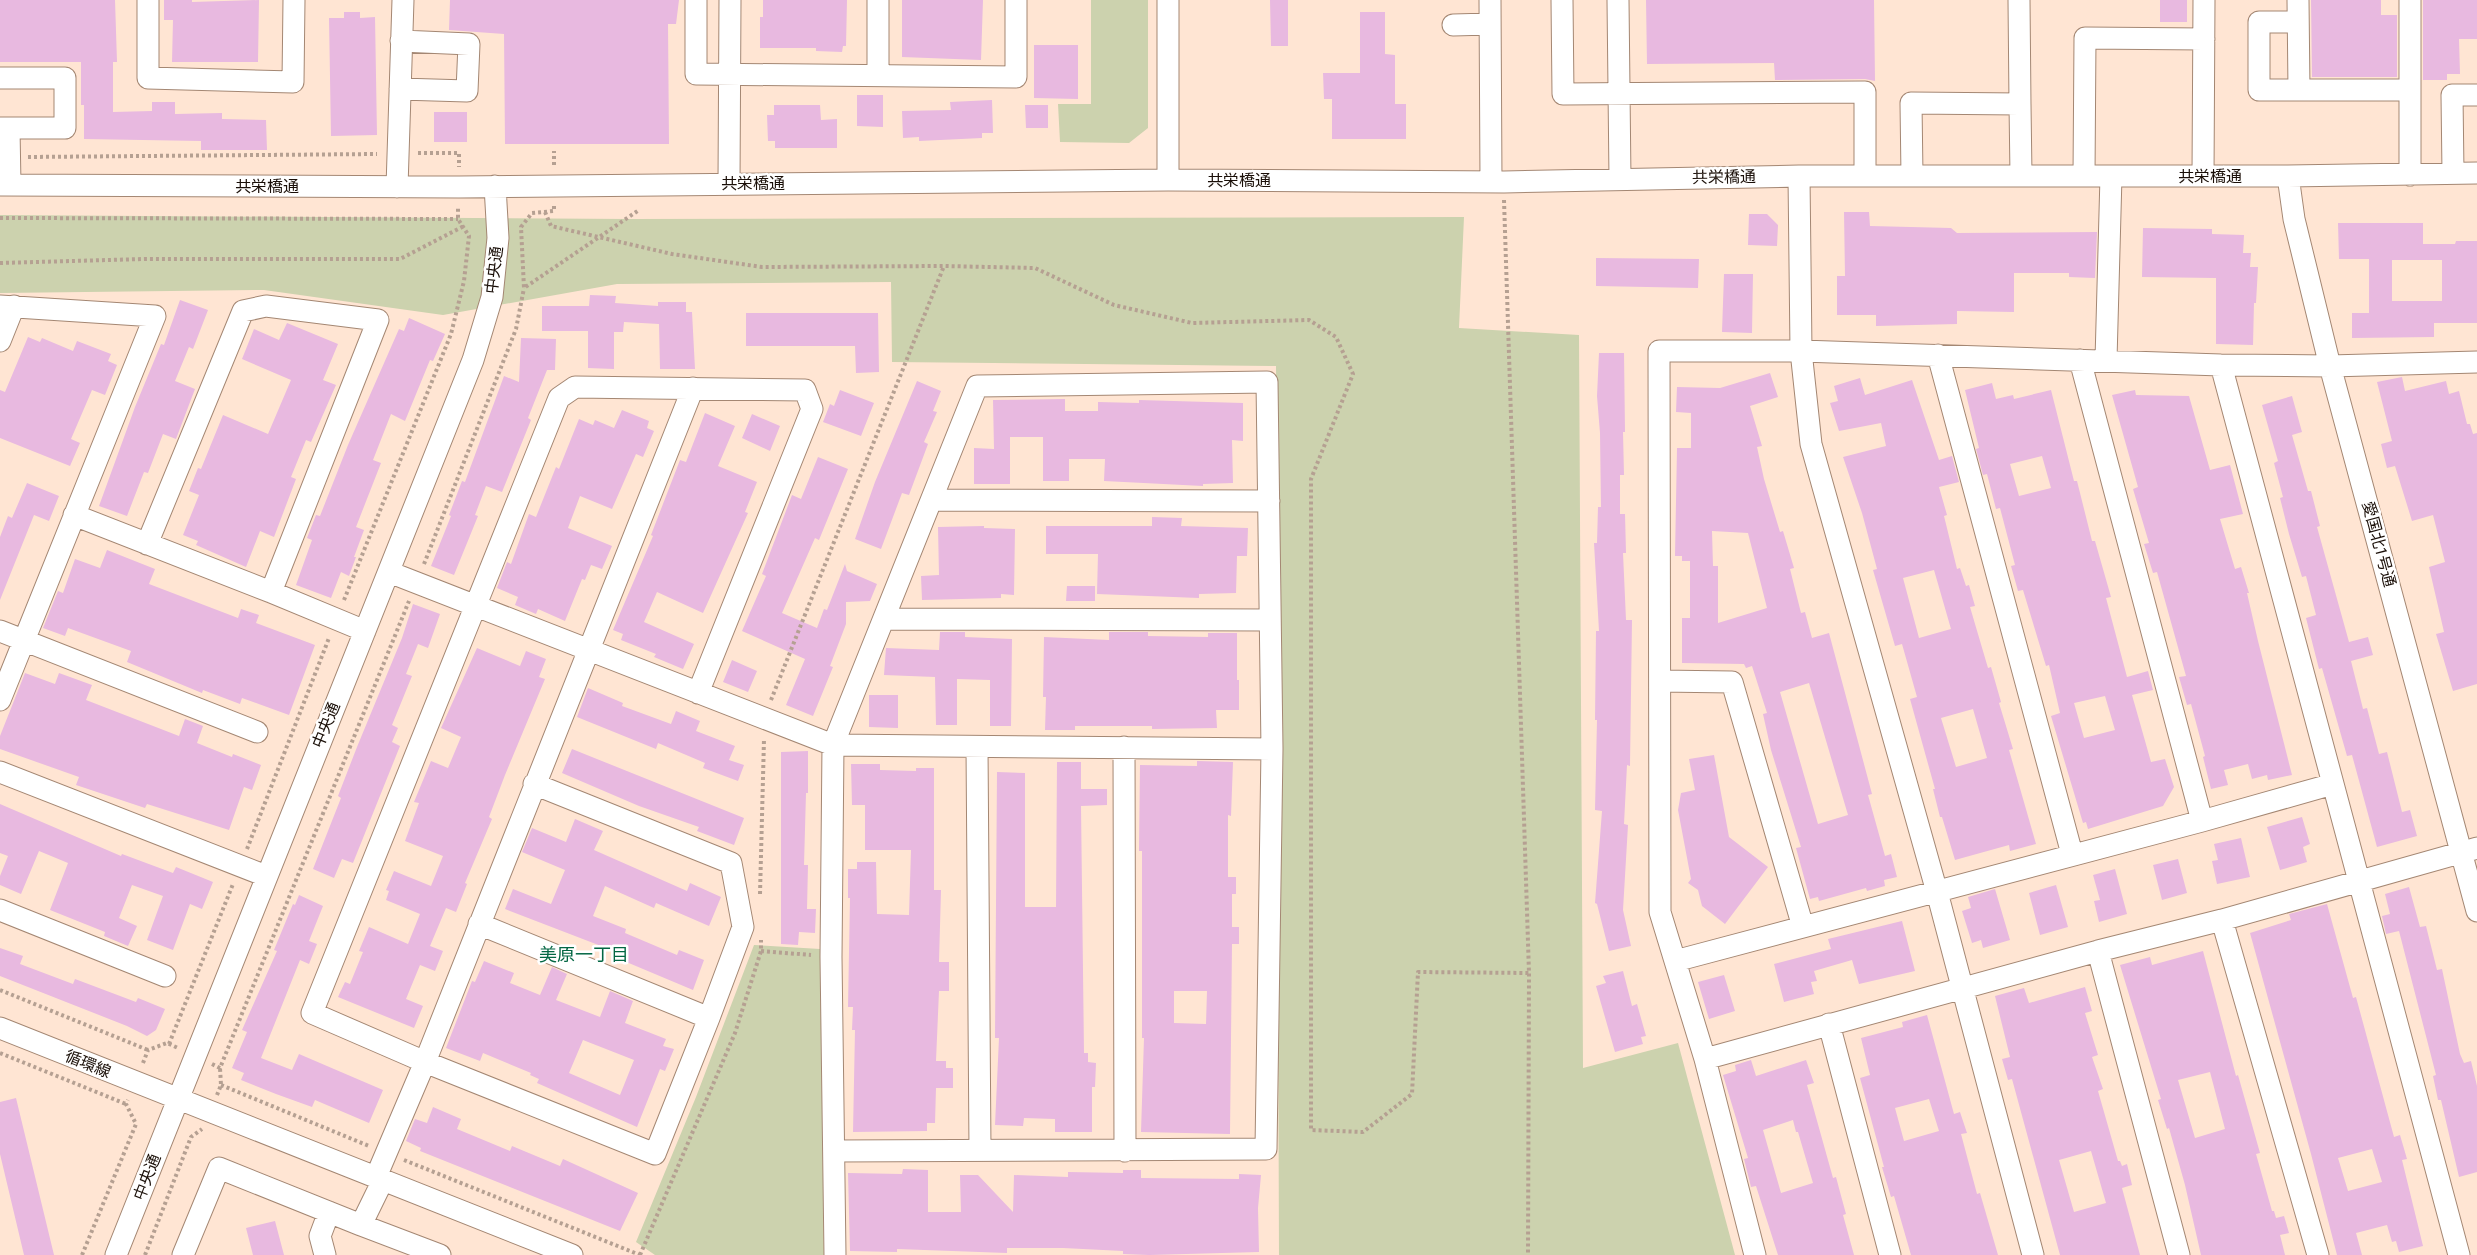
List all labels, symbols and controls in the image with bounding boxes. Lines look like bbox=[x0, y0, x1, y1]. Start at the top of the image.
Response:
street label: 共栄橋通 bbox=[1692, 167, 1756, 187]
street label: 共栄橋通 bbox=[2178, 167, 2242, 186]
street label: 共栄橋通 bbox=[1207, 171, 1271, 190]
street label: 共栄橋通 bbox=[721, 174, 785, 193]
street label: 共栄橋通 bbox=[235, 177, 299, 196]
street label: 中央通 bbox=[482, 245, 506, 295]
street label: 愛国北1号通 bbox=[2358, 499, 2400, 589]
street label: 中央通 bbox=[308, 699, 344, 751]
district label: 美原一丁目 bbox=[539, 944, 629, 965]
street label: 循環線 bbox=[62, 1046, 114, 1082]
street label: 中央通 bbox=[130, 1151, 164, 1203]

